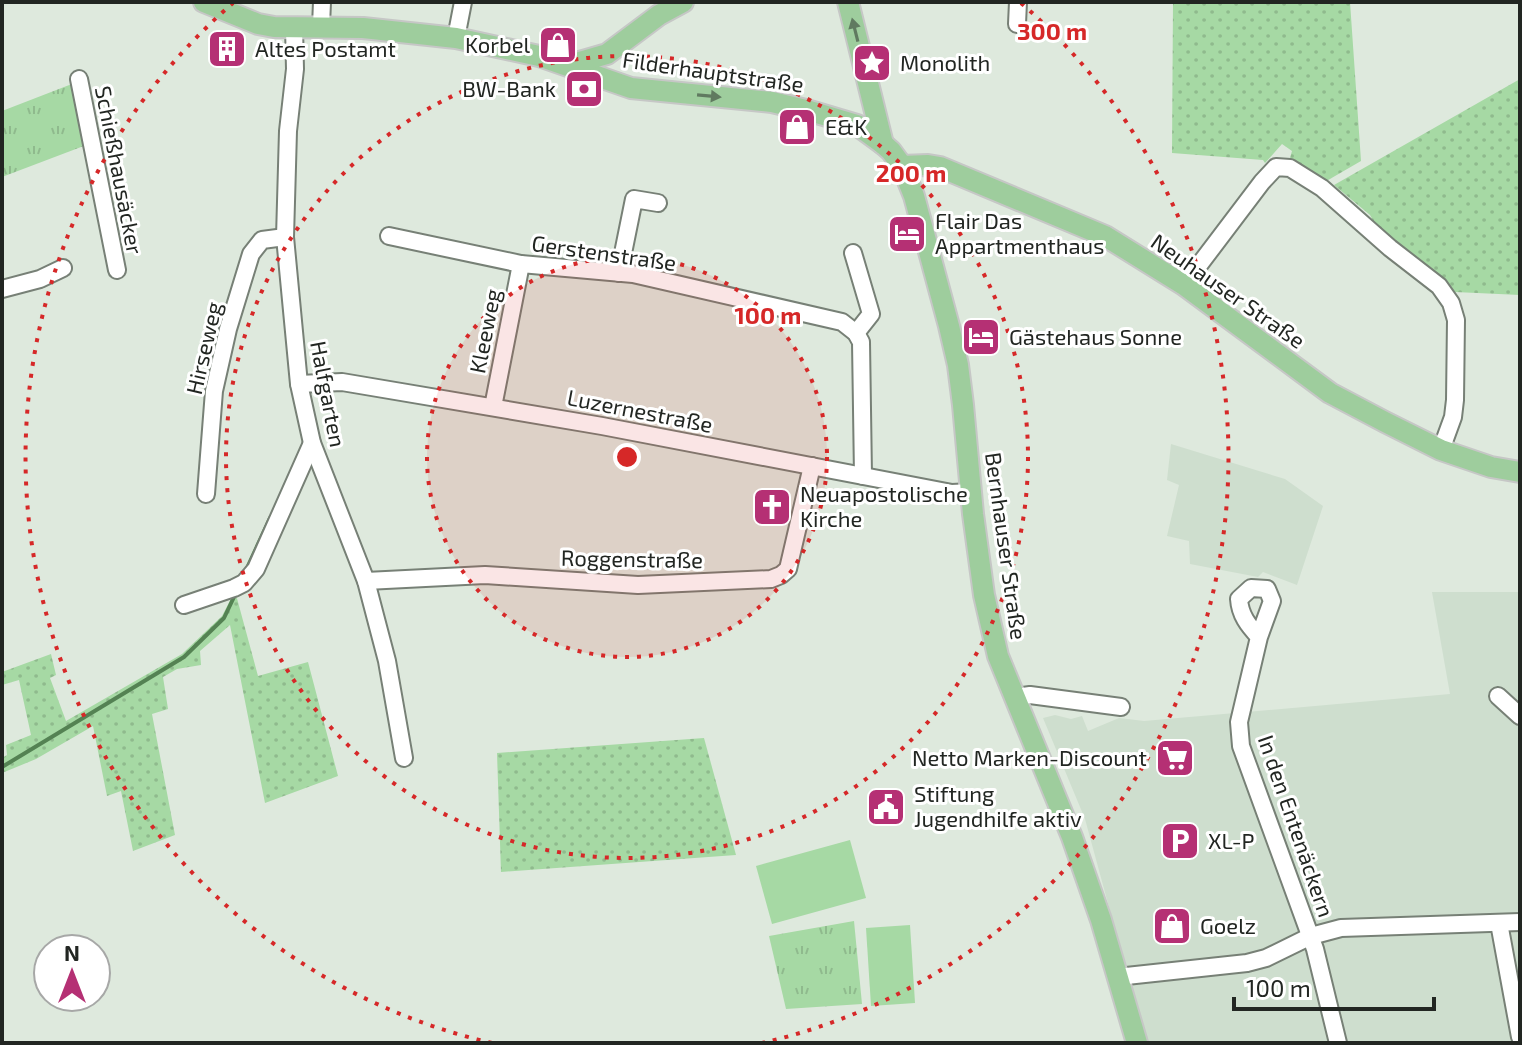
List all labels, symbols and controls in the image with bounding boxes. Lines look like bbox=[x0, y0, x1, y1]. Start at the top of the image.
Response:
text: 300 m bbox=[1017, 16, 1087, 45]
one-way arrow bbox=[848, 17, 860, 42]
shop icon: Korbel bbox=[537, 24, 579, 66]
building icon: Altes Postamt bbox=[206, 28, 248, 70]
place label: Korbel bbox=[465, 31, 530, 57]
place label: Altes Postamt bbox=[255, 35, 396, 61]
place icon: Monolith bbox=[851, 42, 893, 84]
street label: Filderhauptstraße bbox=[621, 45, 805, 97]
place label: Monolith bbox=[900, 49, 990, 75]
bank icon: BW-Bank bbox=[563, 68, 605, 110]
place label: BW-Bank bbox=[462, 75, 556, 101]
street label: Schießhausäcker bbox=[91, 83, 149, 256]
one-way arrow bbox=[697, 90, 722, 103]
shop icon: E&K bbox=[776, 106, 818, 148]
place label: E&K bbox=[825, 113, 867, 139]
text: 200 m bbox=[876, 158, 946, 187]
place label: Flair Das Appartmenthaus bbox=[935, 207, 1104, 258]
hotel icon: Flair Das Appartmenthaus bbox=[886, 213, 928, 255]
street label: Neuhauser Straße bbox=[1147, 227, 1310, 353]
street label: Gerstenstraße bbox=[530, 229, 678, 275]
street label: Kleeweg bbox=[463, 286, 505, 375]
street label: Hirseweg bbox=[180, 299, 226, 397]
text: 100 m bbox=[735, 300, 801, 329]
hotel icon: Gästehaus Sonne bbox=[960, 316, 1002, 358]
place label: Gästehaus Sonne bbox=[1009, 323, 1182, 349]
street label: Halfgarten bbox=[306, 339, 352, 449]
street label: Luzernestraße bbox=[565, 383, 715, 437]
centre of rings bbox=[613, 443, 641, 471]
street label: Bernhauser Straße bbox=[981, 451, 1033, 641]
place label: Neuapostolische Kirche bbox=[800, 480, 968, 531]
church icon: Neuapostolische Kirche bbox=[751, 486, 793, 528]
street label: Roggenstraße bbox=[561, 544, 703, 572]
street label: In den Entenäckern bbox=[1254, 731, 1340, 920]
supermarket icon: Netto Marken-Discount bbox=[1154, 737, 1196, 779]
place label: Netto Marken-Discount bbox=[912, 744, 1147, 770]
place label: Stiftung Jugendhilfe aktiv bbox=[914, 780, 1082, 831]
public building icon: Stiftung Jugendhilfe aktiv bbox=[865, 786, 907, 828]
parking icon: XL-P bbox=[1159, 820, 1201, 862]
place label: XL-P bbox=[1208, 827, 1255, 853]
shop icon: Goelz bbox=[1151, 905, 1193, 947]
place label: Goelz bbox=[1200, 912, 1256, 938]
north arrow bbox=[32, 933, 112, 1013]
text: N bbox=[64, 939, 80, 965]
scale bar bbox=[1234, 961, 1434, 1011]
text: 100 m bbox=[1246, 973, 1311, 1002]

